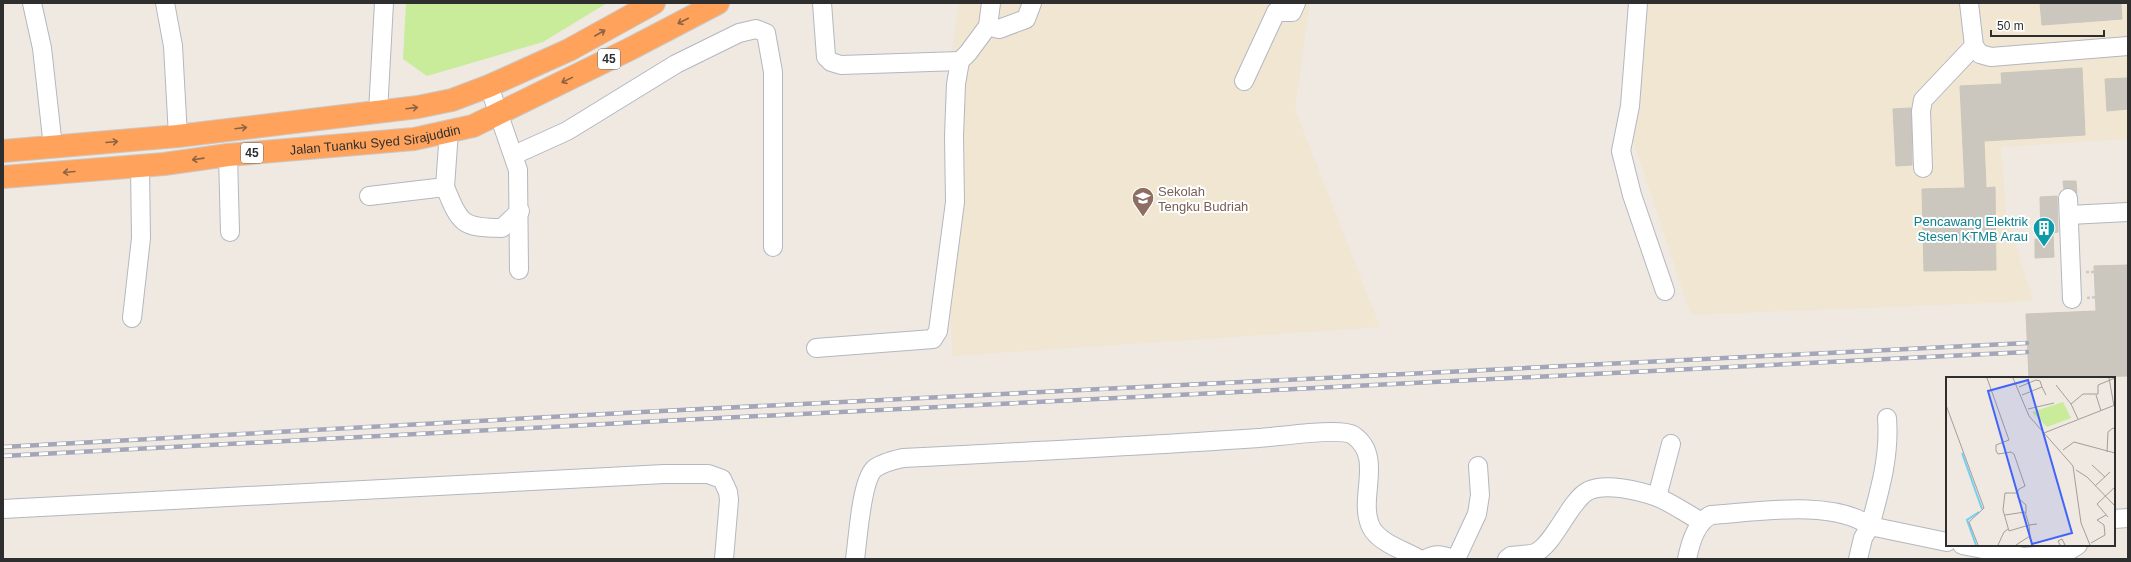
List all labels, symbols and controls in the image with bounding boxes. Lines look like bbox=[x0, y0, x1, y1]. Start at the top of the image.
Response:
scale bar bbox=[1991, 12, 2104, 38]
one-way arrow bbox=[678, 18, 690, 25]
text: 50 m bbox=[1997, 19, 2024, 33]
one-way arrow bbox=[593, 29, 605, 36]
road number: 45 bbox=[598, 49, 620, 69]
one-way arrow bbox=[562, 77, 574, 84]
one-way arrow bbox=[405, 104, 418, 111]
street label: Jalan Tuanku Syed Sirajuddin bbox=[289, 122, 462, 158]
one-way arrow bbox=[234, 124, 247, 132]
one-way arrow bbox=[105, 138, 118, 146]
road number: 45 bbox=[241, 143, 263, 163]
one-way arrow bbox=[192, 156, 205, 163]
one-way arrow bbox=[63, 168, 76, 175]
place label: Sekolah Tengku Budriah bbox=[1158, 184, 1248, 214]
school or university icon: Sekolah Tengku Budriah bbox=[1130, 185, 1156, 218]
place label: Pencawang Elektrik Stesen KTMB Arau bbox=[1914, 214, 2028, 244]
building icon: Pencawang Elektrik Stesen KTMB Arau bbox=[2031, 215, 2057, 248]
inset map bbox=[1946, 377, 2115, 546]

